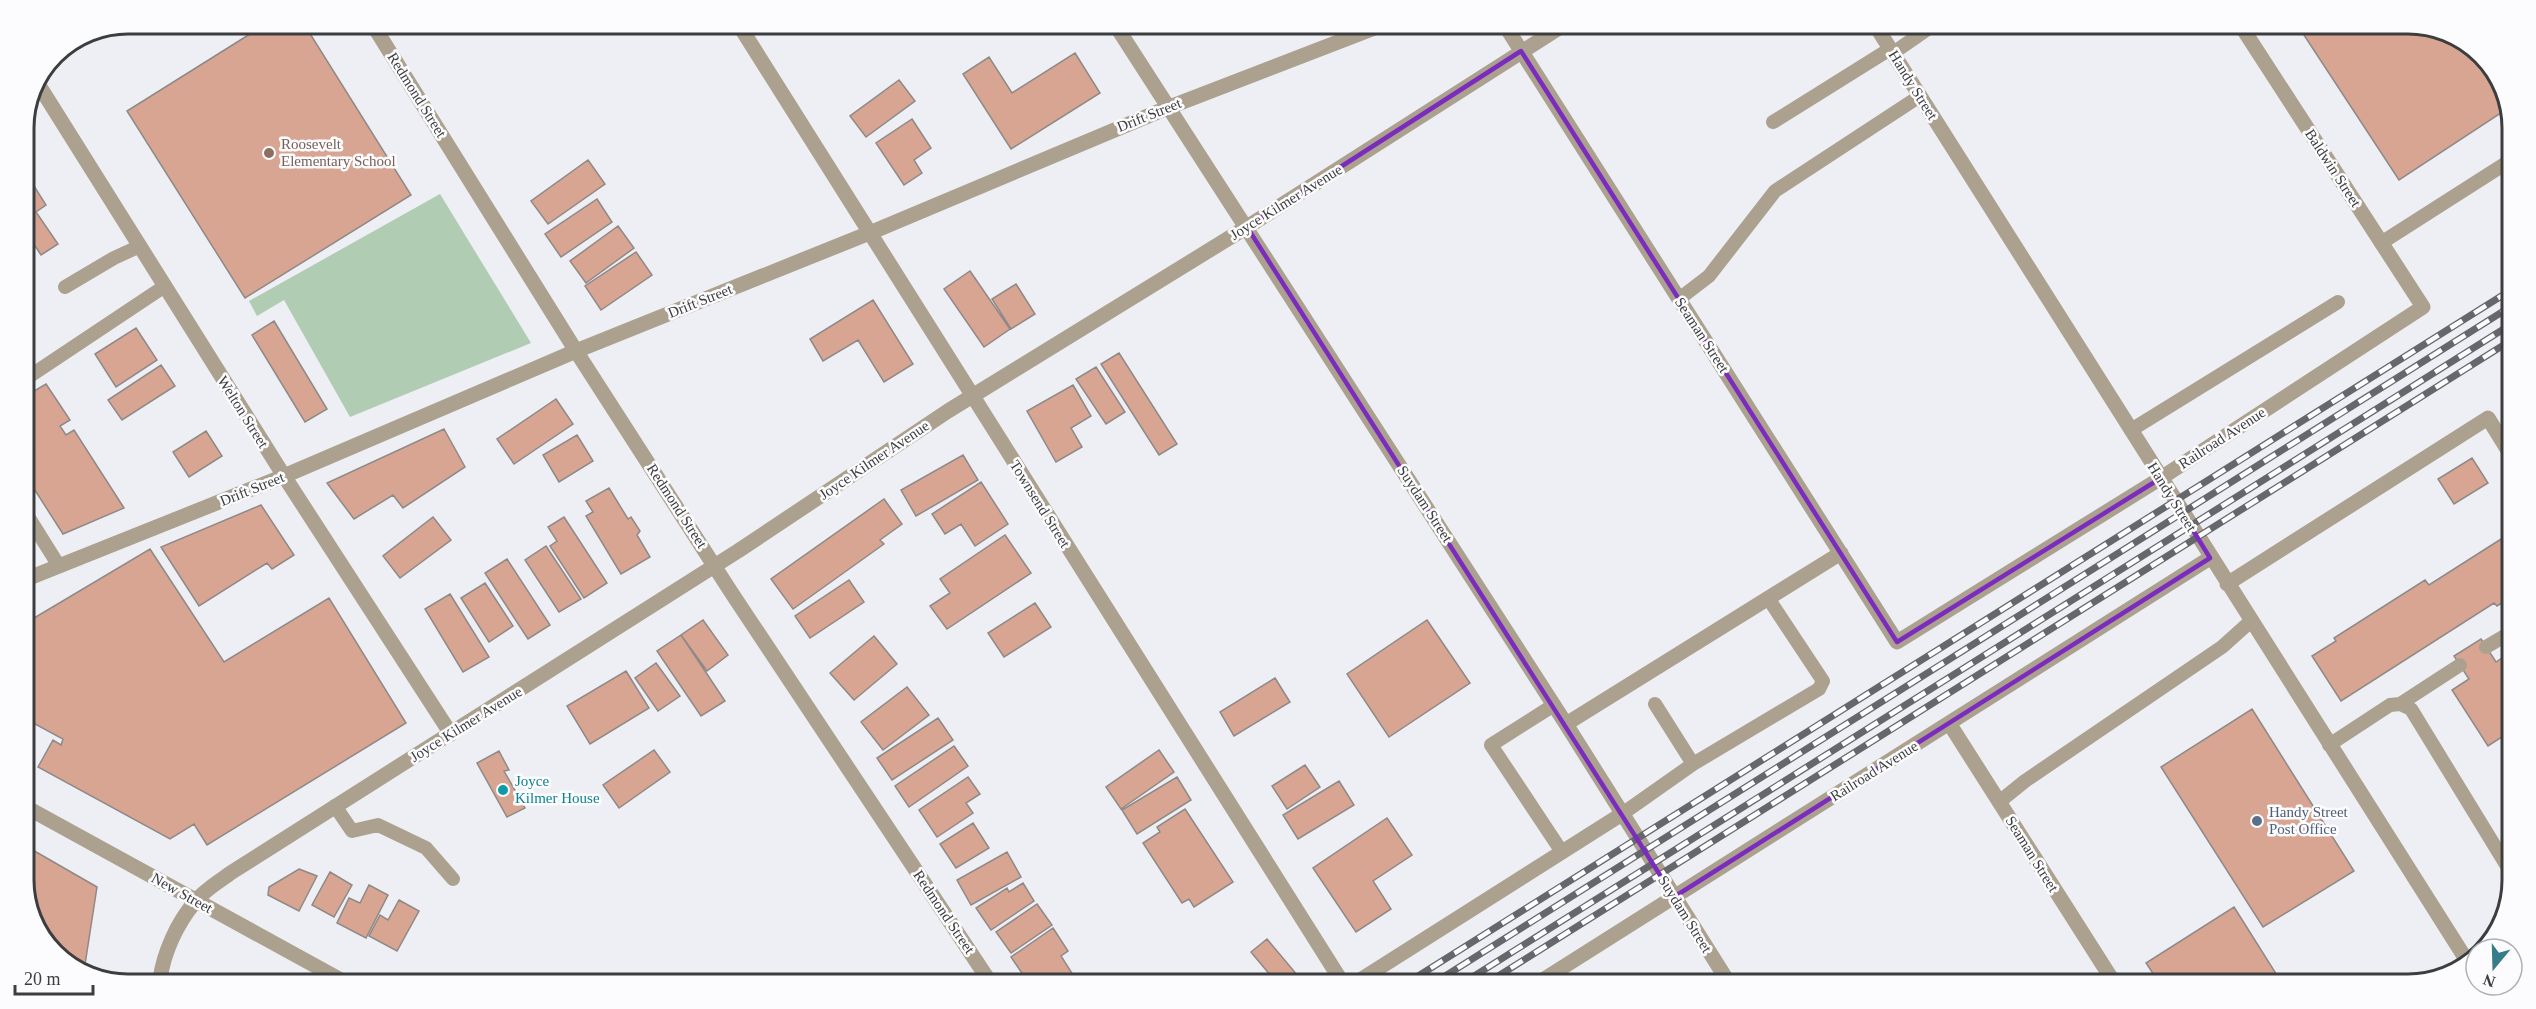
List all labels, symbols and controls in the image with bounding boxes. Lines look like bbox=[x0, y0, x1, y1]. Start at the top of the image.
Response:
street label: Handy Street bbox=[1885, 47, 1941, 123]
street label: Redmond Street bbox=[384, 50, 450, 141]
street label: Drift Street bbox=[1115, 95, 1184, 135]
street label: Baldwin Street bbox=[2302, 126, 2365, 211]
place label: Roosevelt Elementary School bbox=[281, 136, 396, 169]
marker: Roosevelt Elementary School bbox=[262, 146, 276, 160]
street label: Joyce Kilmer Avenue bbox=[1227, 161, 1345, 243]
street label: Drift Street bbox=[666, 281, 735, 321]
street label: Seaman Street bbox=[1672, 294, 1733, 376]
street label: Welton Street bbox=[215, 373, 272, 452]
street label: Railroad Avenue bbox=[2176, 404, 2269, 472]
street label: Joyce Kilmer Avenue bbox=[816, 417, 932, 503]
street label: Townsend Street bbox=[1007, 457, 1074, 551]
street label: Handy Street bbox=[2144, 459, 2200, 535]
street label: Redmond Street bbox=[644, 461, 711, 552]
street label: Suydam Street bbox=[1394, 463, 1456, 546]
street label: Drift Street bbox=[218, 469, 287, 509]
street label: Joyce Kilmer Avenue bbox=[407, 683, 525, 765]
street label: Railroad Avenue bbox=[1827, 738, 1921, 804]
place label: Joyce Kilmer House bbox=[515, 773, 600, 806]
marker: Joyce Kilmer House bbox=[496, 783, 510, 797]
place label: Handy Street Post Office bbox=[2269, 804, 2349, 837]
street label: Seaman Street bbox=[2002, 813, 2062, 895]
marker: Handy Street Post Office bbox=[2250, 814, 2264, 828]
street label: Redmond Street bbox=[910, 867, 978, 957]
street label: New Street bbox=[149, 870, 216, 917]
street label: Suydam Street bbox=[1655, 872, 1716, 956]
north arrow bbox=[2464, 937, 2524, 997]
scale bar bbox=[15, 958, 93, 996]
text: 20 m bbox=[24, 969, 61, 989]
text: N bbox=[2481, 971, 2498, 991]

